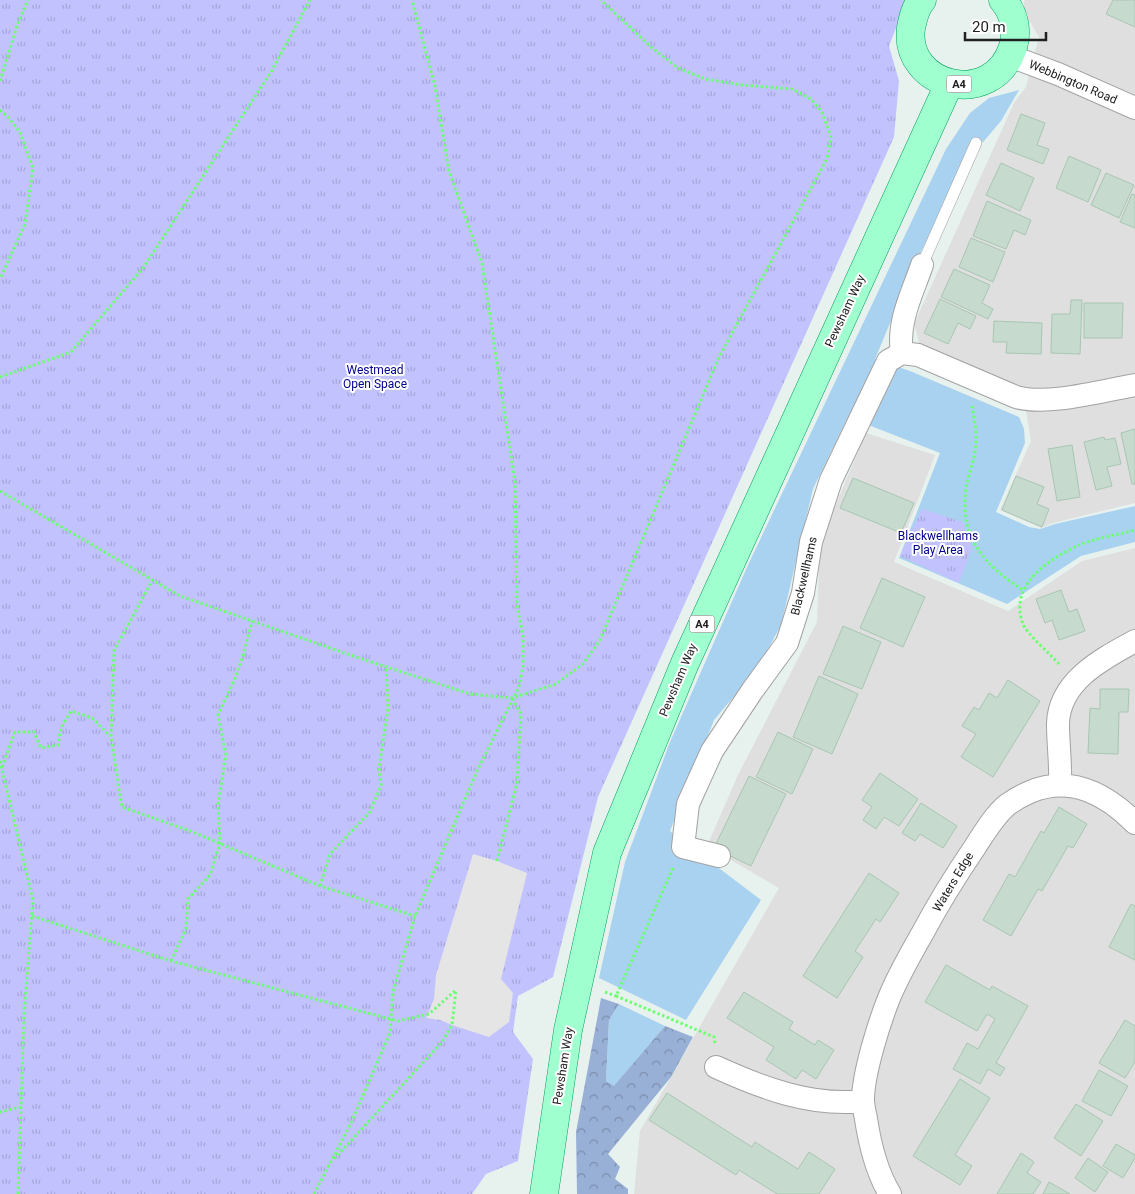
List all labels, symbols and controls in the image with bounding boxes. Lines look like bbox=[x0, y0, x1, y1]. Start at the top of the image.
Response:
scale bar bbox=[965, 10, 1046, 42]
text: 20 m bbox=[972, 18, 1006, 36]
street label: Webbington Road bbox=[1027, 57, 1119, 107]
road number: A4 bbox=[946, 76, 972, 92]
street label: Pewsham Way bbox=[822, 272, 868, 349]
park label: Westmead Open Space bbox=[343, 363, 407, 391]
park label: Blackwellhams Play Area bbox=[898, 529, 978, 557]
street label: Blackwellhams bbox=[788, 535, 820, 617]
road number: A4 bbox=[690, 616, 714, 632]
street label: Pewsham Way bbox=[656, 641, 700, 719]
street label: Waters Edge bbox=[930, 850, 976, 914]
street label: Pewsham Way bbox=[550, 1026, 576, 1106]

